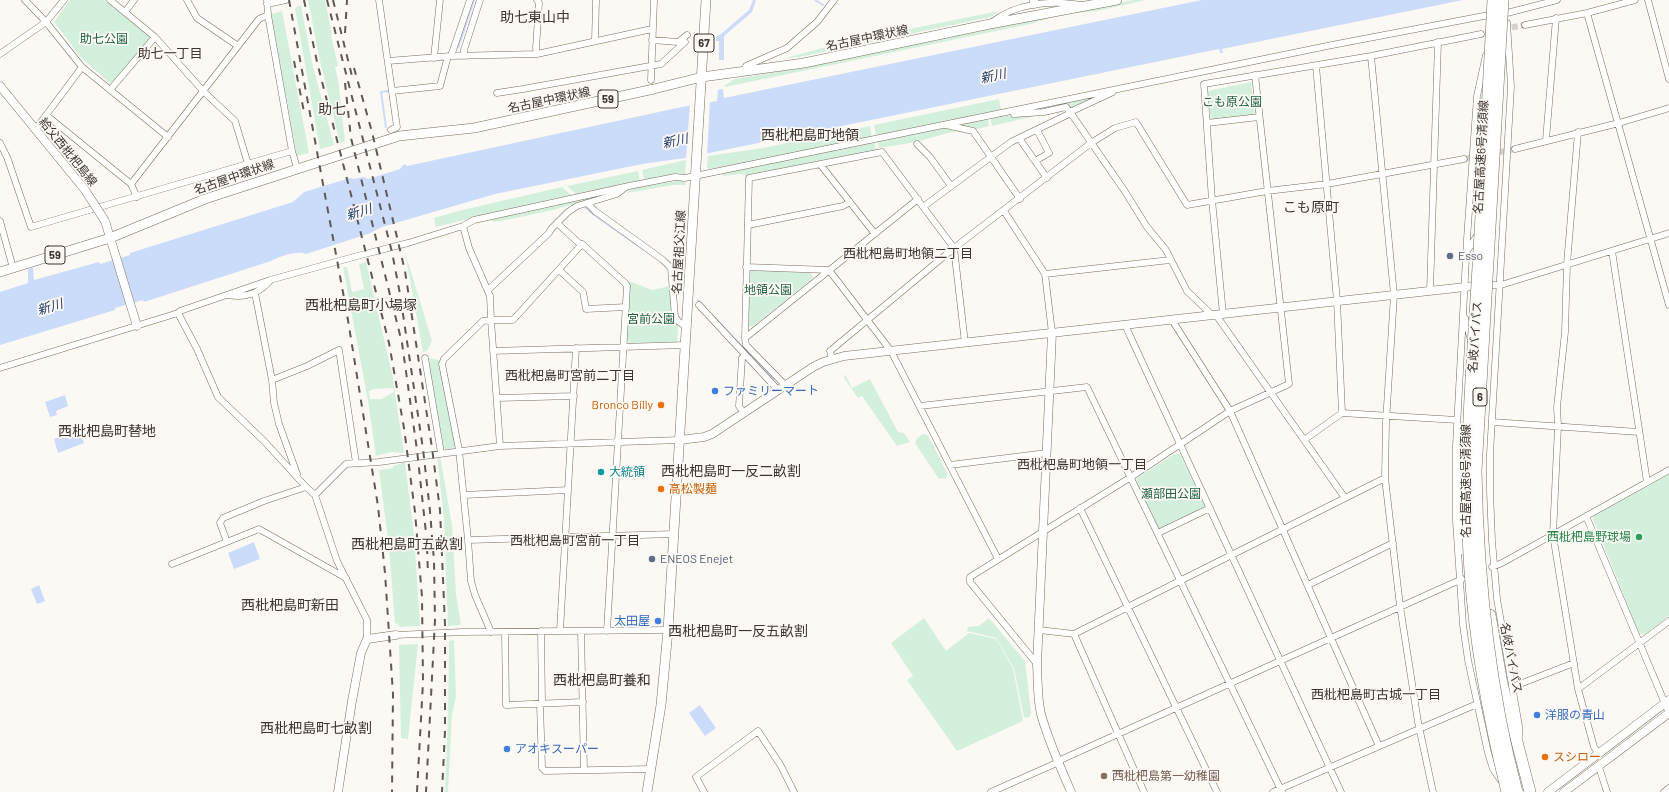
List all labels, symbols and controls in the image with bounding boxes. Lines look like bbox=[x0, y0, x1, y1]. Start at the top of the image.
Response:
district label: 助七東山中 bbox=[500, 9, 570, 25]
street label: 名古屋中環状線 bbox=[824, 22, 910, 54]
park label: 助七公園 bbox=[80, 32, 128, 46]
road number: 67 bbox=[694, 34, 714, 52]
district label: 助七一丁目 bbox=[138, 46, 202, 62]
water label: 新川 bbox=[979, 66, 1007, 86]
street label: 名古屋中環状線 bbox=[506, 84, 592, 116]
road number: 59 bbox=[598, 90, 618, 108]
park label: こも原公園 bbox=[1202, 95, 1262, 109]
street label: 名古屋高速6号清須線 bbox=[1471, 100, 1491, 214]
district label: 助七 bbox=[318, 101, 346, 117]
street label: 給父西枇杷島線 bbox=[36, 115, 100, 189]
district label: 西枇杷島町地領 bbox=[761, 127, 859, 143]
water label: 新川 bbox=[661, 131, 689, 151]
street label: 名古屋中環状線 bbox=[192, 157, 276, 197]
district label: こも原町 bbox=[1283, 199, 1339, 215]
water label: 新川 bbox=[344, 201, 374, 223]
street label: 名古屋祖父江線 bbox=[670, 210, 688, 294]
road number: 59 bbox=[45, 246, 65, 264]
district label: 西枇杷島町地領二丁目 bbox=[843, 246, 973, 262]
place label: Esso bbox=[1458, 249, 1483, 263]
marker: Esso bbox=[1445, 251, 1455, 261]
park label: 地領公園 bbox=[744, 283, 792, 297]
water label: 新川 bbox=[35, 296, 65, 318]
district label: 西枇杷島町小場塚 bbox=[305, 297, 417, 313]
street label: 名岐バイパス bbox=[1465, 301, 1485, 373]
park label: 宮前公園 bbox=[627, 312, 675, 326]
district label: 西枇杷島町宮前二丁目 bbox=[505, 368, 635, 384]
place label: ファミリーマート bbox=[723, 384, 819, 398]
marker: ファミリーマート bbox=[710, 386, 720, 396]
road number: 6 bbox=[1473, 388, 1487, 406]
place label: Bronco Billy bbox=[591, 398, 653, 412]
marker: Bronco Billy bbox=[656, 400, 666, 410]
district label: 西枇杷島町替地 bbox=[58, 423, 156, 439]
street label: 名古屋高速6号清須線 bbox=[1459, 424, 1473, 538]
district label: 西枇杷島町地領一丁目 bbox=[1017, 457, 1147, 473]
district label: 西枇杷島町一反二畝割 bbox=[661, 463, 801, 479]
place label: 大統領 bbox=[609, 465, 645, 479]
marker: 大統領 bbox=[596, 467, 606, 477]
place label: 高松製麺 bbox=[669, 482, 717, 496]
marker: 高松製麺 bbox=[656, 484, 666, 494]
park label: 瀬部田公園 bbox=[1141, 487, 1201, 501]
place label: 西枇杷島野球場 bbox=[1547, 530, 1631, 544]
marker: 西枇杷島野球場 bbox=[1634, 532, 1644, 542]
district label: 西枇杷島町宮前一丁目 bbox=[510, 533, 640, 549]
district label: 西枇杷島町五畝割 bbox=[351, 536, 463, 552]
place label: ENEOS Enejet bbox=[660, 552, 733, 566]
marker: ENEOS Enejet bbox=[647, 554, 657, 564]
district label: 西枇杷島町新田 bbox=[241, 597, 339, 613]
place label: 太田屋 bbox=[614, 614, 650, 628]
marker: 太田屋 bbox=[653, 616, 663, 626]
street label: 名岐バイパス bbox=[1497, 621, 1525, 695]
district label: 西枇杷島町一反五畝割 bbox=[668, 623, 808, 639]
district label: 西枇杷島町養和 bbox=[553, 672, 651, 688]
district label: 西枇杷島町古城一丁目 bbox=[1311, 687, 1441, 703]
place label: 洋服の青山 bbox=[1545, 708, 1605, 722]
marker: 洋服の青山 bbox=[1532, 710, 1542, 720]
district label: 西枇杷島町七畝割 bbox=[260, 720, 372, 736]
place label: アオキスーパー bbox=[515, 742, 599, 756]
marker: アオキスーパー bbox=[502, 744, 512, 754]
place label: スシロー bbox=[1553, 750, 1601, 764]
marker: スシロー bbox=[1540, 752, 1550, 762]
place label: 西枇杷島第一幼稚園 bbox=[1112, 769, 1220, 783]
marker: 西枇杷島第一幼稚園 bbox=[1099, 771, 1109, 781]

